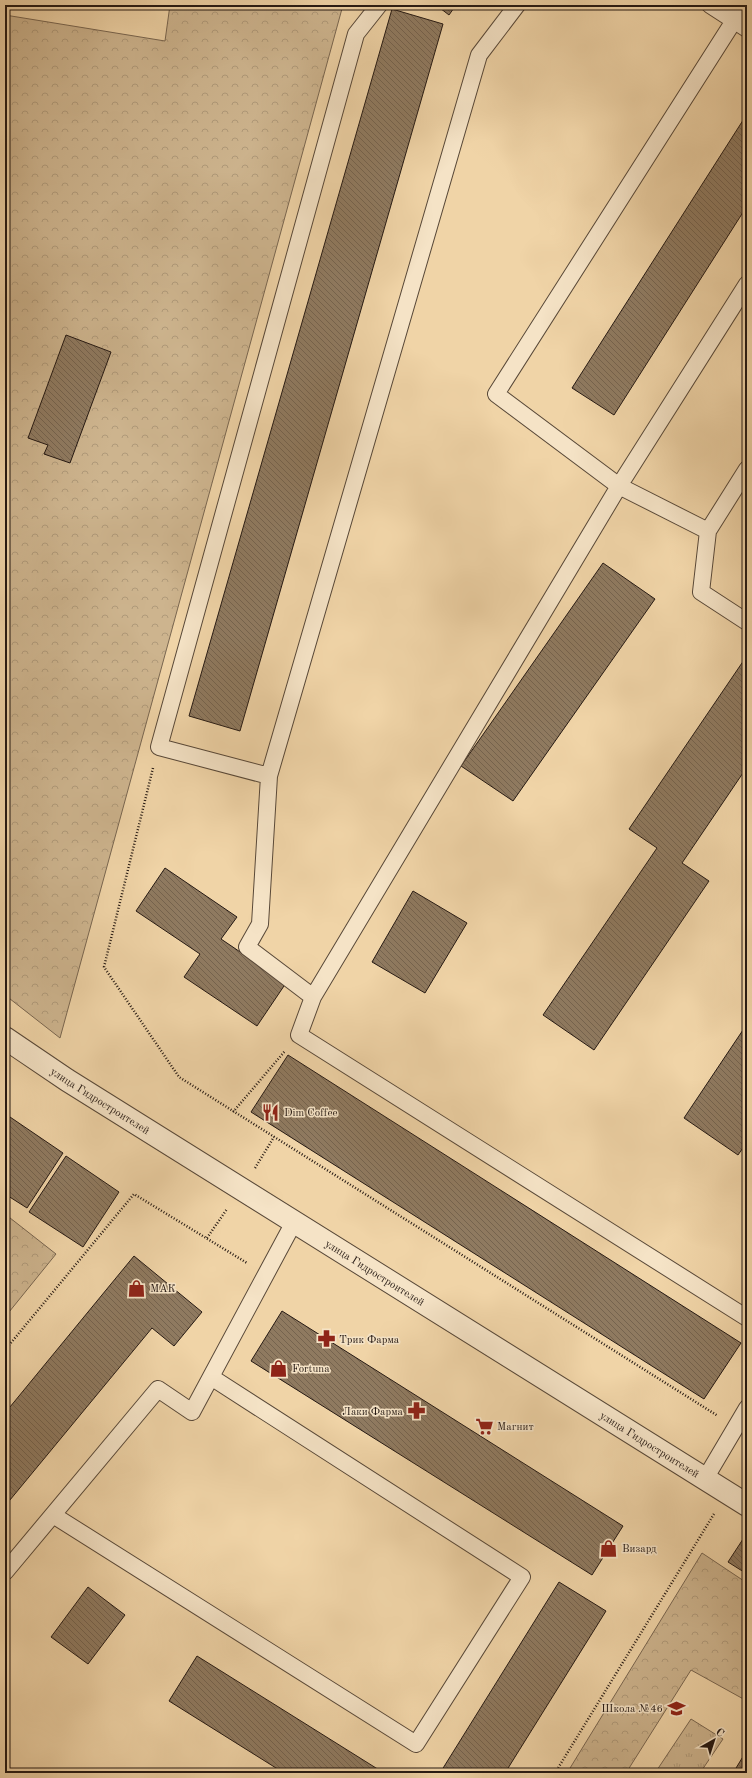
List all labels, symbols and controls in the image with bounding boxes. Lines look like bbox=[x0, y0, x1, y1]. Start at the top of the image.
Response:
street label: улица Гидростроителей bbox=[48, 1066, 151, 1137]
restaurant icon: Dim Coffee bbox=[261, 1102, 281, 1122]
place label: Dim Coffee bbox=[284, 1108, 338, 1119]
street label: улица Гидростроителей bbox=[323, 1239, 426, 1309]
shop icon: МАК bbox=[127, 1278, 147, 1298]
place label: МАК bbox=[150, 1284, 176, 1295]
pharmacy icon: Трик Фарма bbox=[316, 1329, 336, 1349]
place label: Трик Фарма bbox=[339, 1335, 400, 1346]
shop icon: Fortuna bbox=[269, 1358, 289, 1378]
place label: Fortuna bbox=[292, 1364, 330, 1375]
pharmacy icon: Лаки Фарма bbox=[406, 1401, 426, 1421]
place label: Лаки Фарма bbox=[342, 1407, 404, 1418]
street label: улица Гидростроителей bbox=[597, 1410, 701, 1481]
supermarket icon: Магнит bbox=[474, 1416, 494, 1436]
place label: Магнит bbox=[497, 1422, 534, 1433]
shop icon: Визард bbox=[599, 1538, 619, 1558]
place label: Визард bbox=[622, 1544, 657, 1555]
school or university icon: Школа №46 bbox=[666, 1698, 686, 1718]
place label: Школа №46 bbox=[601, 1704, 663, 1715]
north arrow bbox=[694, 1720, 734, 1760]
text: С bbox=[713, 1727, 726, 1740]

